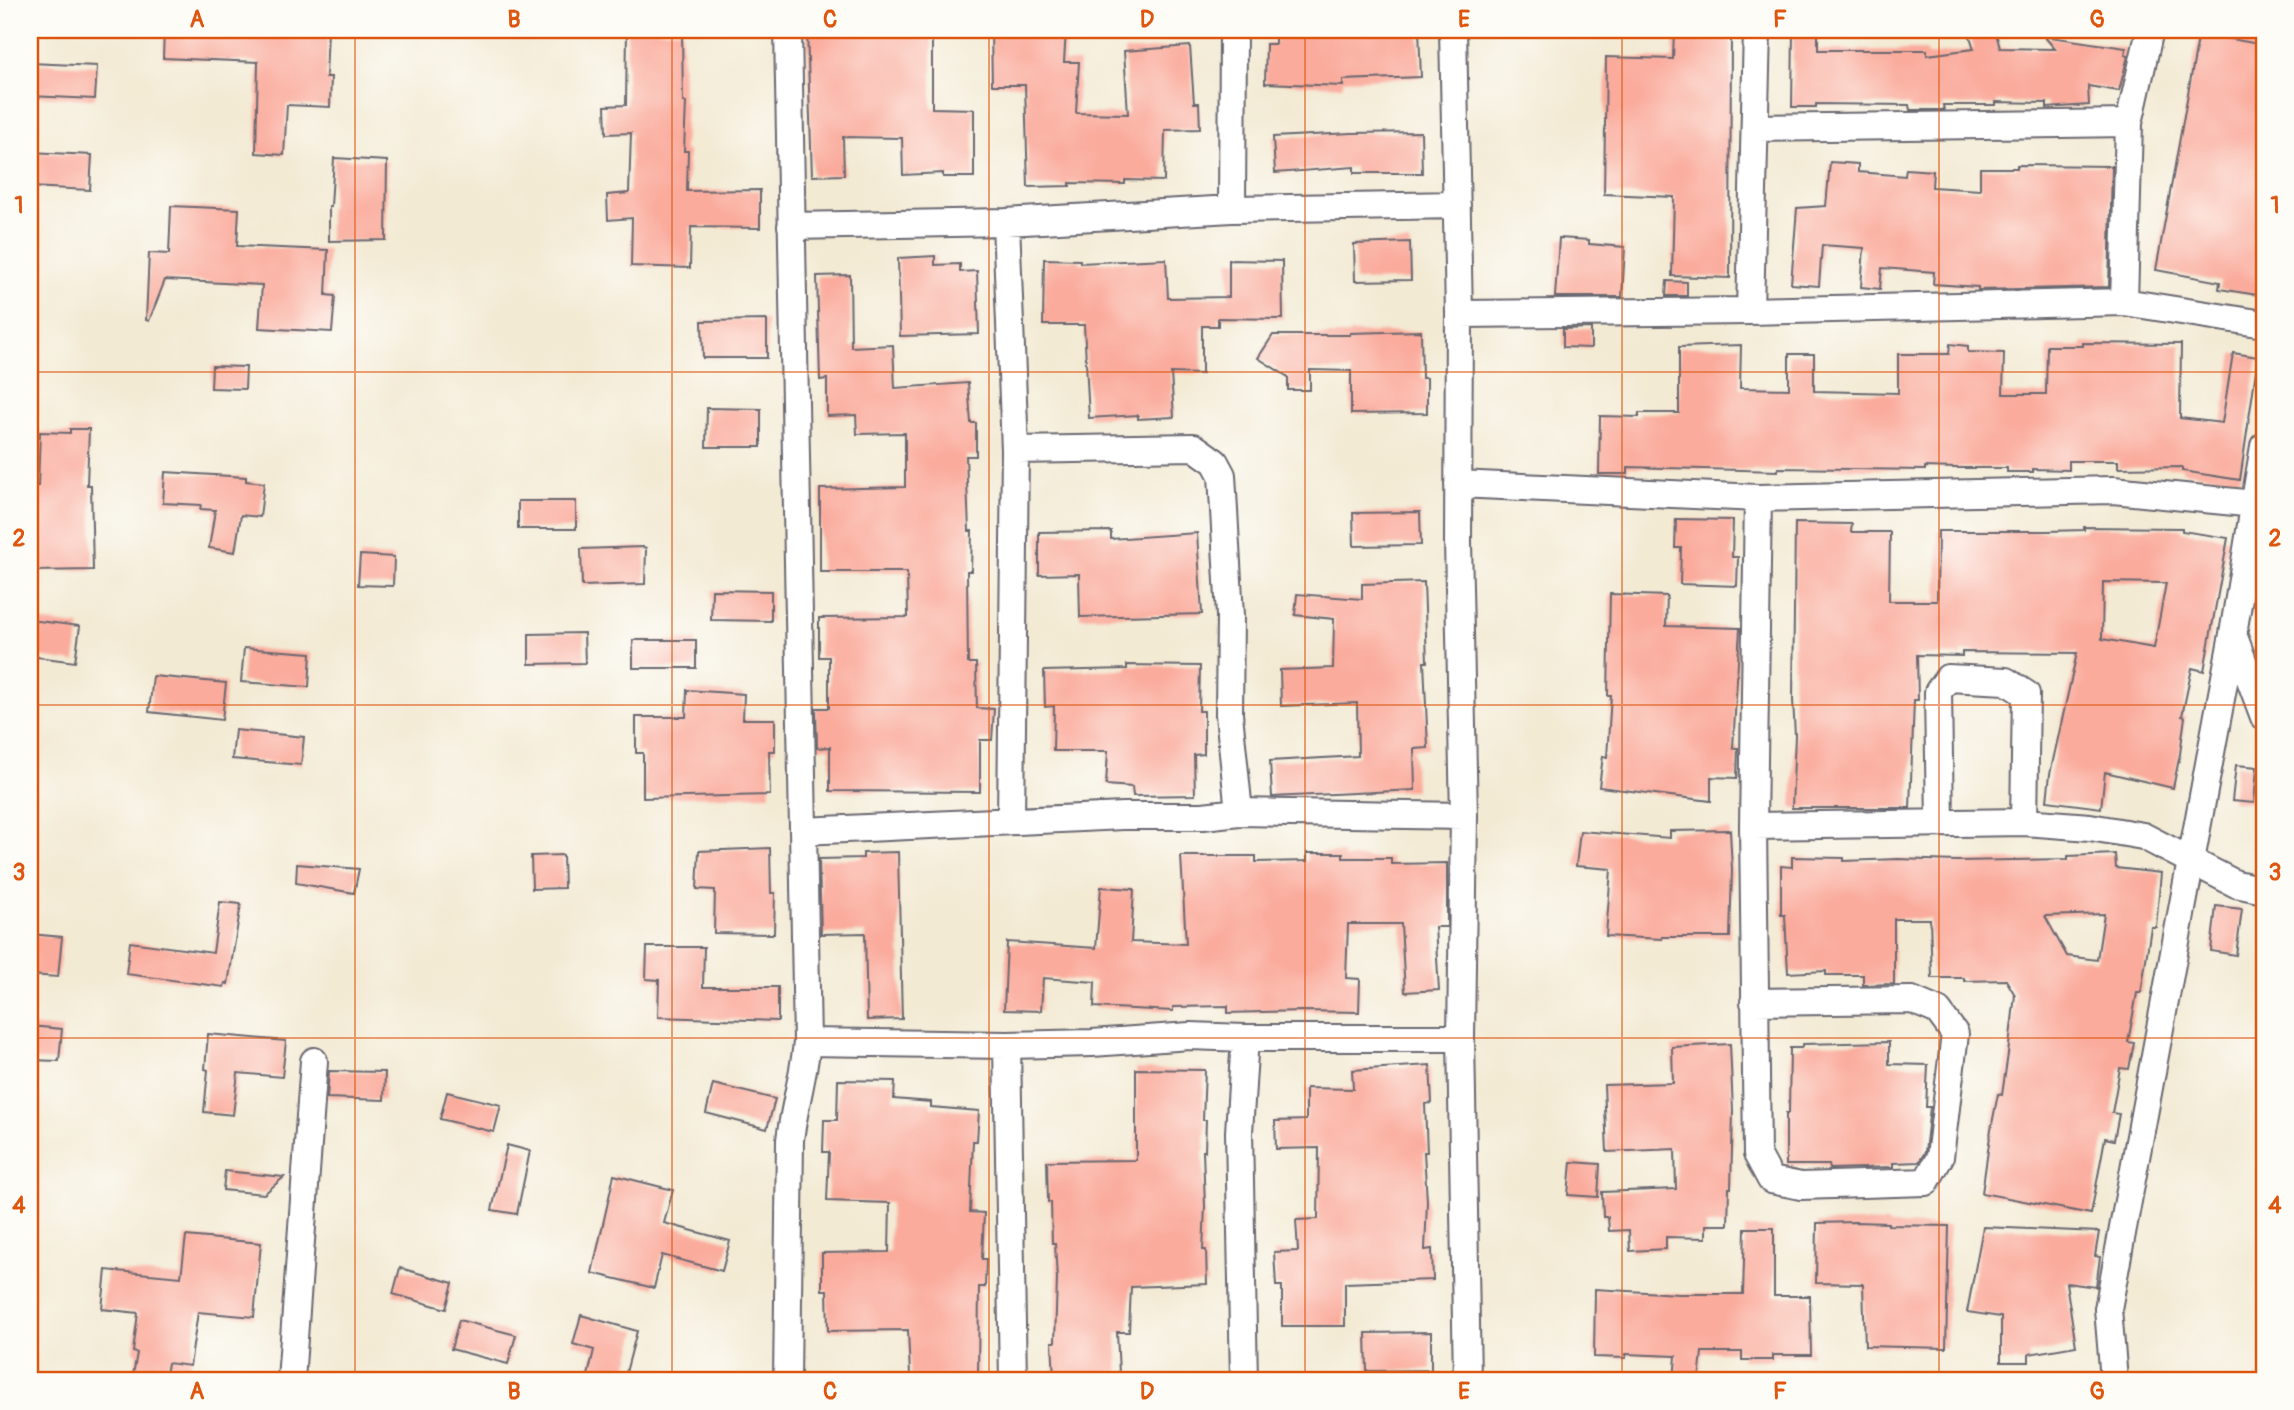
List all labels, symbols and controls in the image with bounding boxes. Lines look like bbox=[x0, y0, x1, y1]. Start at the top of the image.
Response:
text: A bbox=[190, 5, 205, 34]
text: B bbox=[507, 5, 521, 34]
text: C bbox=[823, 5, 837, 34]
text: D bbox=[1140, 5, 1154, 34]
text: E bbox=[1458, 5, 1470, 34]
text: F bbox=[1773, 5, 1787, 34]
text: G bbox=[2089, 5, 2105, 34]
text: 1 bbox=[15, 191, 24, 220]
text: 1 bbox=[2271, 191, 2280, 220]
text: 2 bbox=[13, 524, 26, 553]
text: 2 bbox=[2269, 524, 2282, 553]
text: 3 bbox=[13, 858, 25, 887]
text: 3 bbox=[2269, 858, 2281, 887]
text: 4 bbox=[12, 1191, 26, 1220]
text: 4 bbox=[2268, 1191, 2282, 1220]
text: A bbox=[190, 1377, 205, 1406]
text: B bbox=[507, 1377, 521, 1406]
text: C bbox=[823, 1377, 837, 1406]
text: D bbox=[1140, 1377, 1154, 1406]
text: E bbox=[1458, 1377, 1470, 1406]
text: F bbox=[1773, 1377, 1787, 1406]
text: G bbox=[2089, 1377, 2105, 1406]

